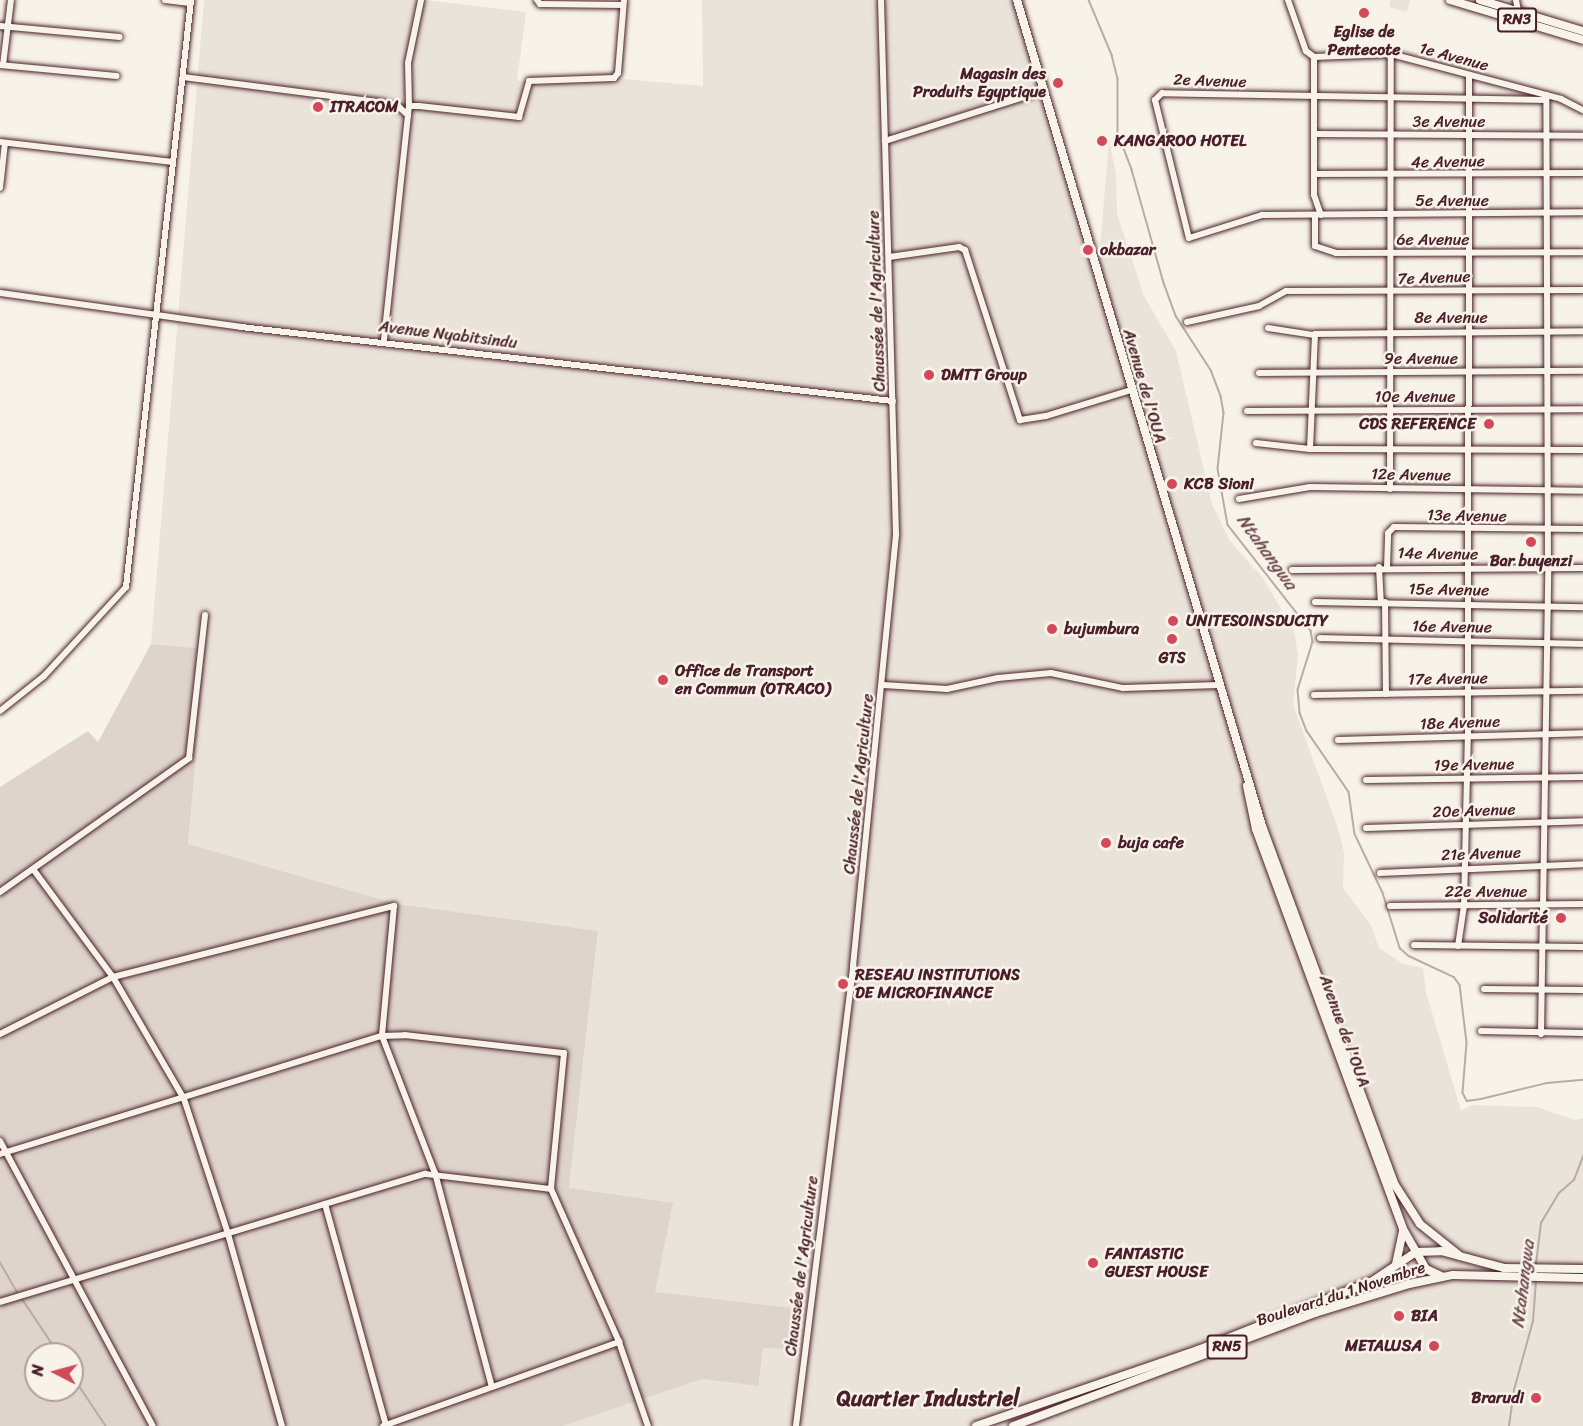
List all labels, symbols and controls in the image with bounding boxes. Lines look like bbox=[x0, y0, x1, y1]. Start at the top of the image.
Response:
marker: Eglise de Pentecote bbox=[1357, 6, 1371, 20]
road number: RN3 bbox=[1496, 8, 1538, 32]
place label: Eglise de Pentecote bbox=[1328, 22, 1400, 60]
street label: 1e Avenue bbox=[1418, 39, 1490, 75]
place label: Magasin des Produits Egyptique bbox=[913, 64, 1046, 102]
street label: 2e Avenue bbox=[1173, 70, 1247, 92]
marker: Magasin des Produits Egyptique bbox=[1051, 76, 1065, 90]
place label: ITRACOM bbox=[330, 97, 398, 117]
marker: ITRACOM bbox=[311, 100, 325, 114]
street label: 3e Avenue bbox=[1413, 112, 1485, 132]
place label: KANGAROO HOTEL bbox=[1114, 131, 1247, 151]
marker: KANGAROO HOTEL bbox=[1095, 134, 1109, 148]
street label: 4e Avenue bbox=[1411, 152, 1485, 172]
street label: 5e Avenue bbox=[1415, 191, 1489, 211]
street label: Chaussée de l'Agriculture bbox=[864, 210, 890, 392]
street label: 6e Avenue bbox=[1397, 230, 1469, 250]
place label: okbazar bbox=[1100, 240, 1155, 260]
marker: okbazar bbox=[1081, 243, 1095, 257]
street label: 7e Avenue bbox=[1397, 267, 1471, 289]
street label: 8e Avenue bbox=[1414, 308, 1488, 328]
street label: Avenue Nyabitsindu bbox=[378, 317, 518, 353]
street label: Avenue de l'OUA bbox=[1119, 327, 1169, 445]
street label: 9e Avenue bbox=[1384, 349, 1458, 369]
place label: DMTT Group bbox=[941, 365, 1027, 385]
marker: DMTT Group bbox=[922, 368, 936, 382]
street label: 10e Avenue bbox=[1375, 387, 1455, 407]
place label: CDS REFERENCE bbox=[1359, 414, 1476, 434]
marker: CDS REFERENCE bbox=[1480, 415, 1498, 433]
street label: 12e Avenue bbox=[1371, 465, 1451, 485]
place label: KCB Sioni bbox=[1184, 474, 1254, 494]
marker: KCB Sioni bbox=[1165, 477, 1179, 491]
street label: 13e Avenue bbox=[1427, 506, 1507, 526]
water label: Ntahangwa bbox=[1232, 510, 1302, 594]
marker: Bar buyenzi bbox=[1524, 535, 1538, 549]
street label: 14e Avenue bbox=[1398, 544, 1478, 564]
place label: Bar buyenzi bbox=[1489, 551, 1573, 571]
street label: 15e Avenue bbox=[1409, 580, 1489, 600]
place label: UNITESOINSDUCITY bbox=[1186, 611, 1328, 631]
marker: UNITESOINSDUCITY bbox=[1164, 612, 1182, 630]
street label: 16e Avenue bbox=[1412, 617, 1492, 637]
place label: bujumbura bbox=[1064, 619, 1139, 639]
marker: bujumbura bbox=[1045, 622, 1059, 636]
marker: GTS bbox=[1165, 632, 1179, 646]
place label: GTS bbox=[1158, 648, 1186, 668]
place label: Office de Transport en Commun (OTRACO) bbox=[675, 661, 831, 699]
street label: 17e Avenue bbox=[1408, 669, 1488, 689]
marker: Office de Transport en Commun (OTRACO) bbox=[656, 673, 670, 687]
street label: Chaussée de l'Agriculture bbox=[840, 693, 878, 875]
street label: 18e Avenue bbox=[1420, 712, 1500, 734]
street label: 19e Avenue bbox=[1434, 755, 1514, 775]
street label: 20e Avenue bbox=[1432, 800, 1516, 822]
place label: buja cafe bbox=[1118, 833, 1184, 853]
marker: buja cafe bbox=[1099, 836, 1113, 850]
street label: 21e Avenue bbox=[1441, 843, 1521, 865]
street label: 22e Avenue bbox=[1445, 882, 1527, 902]
place label: Solidarité bbox=[1478, 908, 1548, 928]
marker: Solidarité bbox=[1552, 909, 1570, 927]
place label: RESEAU INSTITUTIONS DE MICROFINANCE bbox=[855, 965, 1024, 1003]
street label: Avenue de l'OUA bbox=[1315, 972, 1373, 1090]
marker: RESEAU INSTITUTIONS DE MICROFINANCE bbox=[836, 977, 850, 991]
street label: Chaussée de l'Agriculture bbox=[781, 1175, 823, 1357]
water label: Ntahangwa bbox=[1507, 1239, 1539, 1329]
place label: FANTASTIC GUEST HOUSE bbox=[1105, 1244, 1208, 1282]
marker: FANTASTIC GUEST HOUSE bbox=[1086, 1256, 1100, 1270]
street label: Boulevard du 1 Novembre bbox=[1254, 1258, 1428, 1330]
place label: BIA bbox=[1411, 1306, 1438, 1326]
marker: BIA bbox=[1392, 1309, 1406, 1323]
road number: RN5 bbox=[1206, 1335, 1248, 1359]
place label: METALUSA bbox=[1345, 1336, 1422, 1356]
marker: METALUSA bbox=[1427, 1339, 1441, 1353]
north arrow bbox=[24, 1342, 84, 1402]
text: N bbox=[23, 1363, 53, 1377]
district label: Quartier Industriel bbox=[837, 1386, 1019, 1412]
place label: Brarudi bbox=[1471, 1388, 1524, 1408]
marker: Brarudi bbox=[1529, 1391, 1543, 1405]

